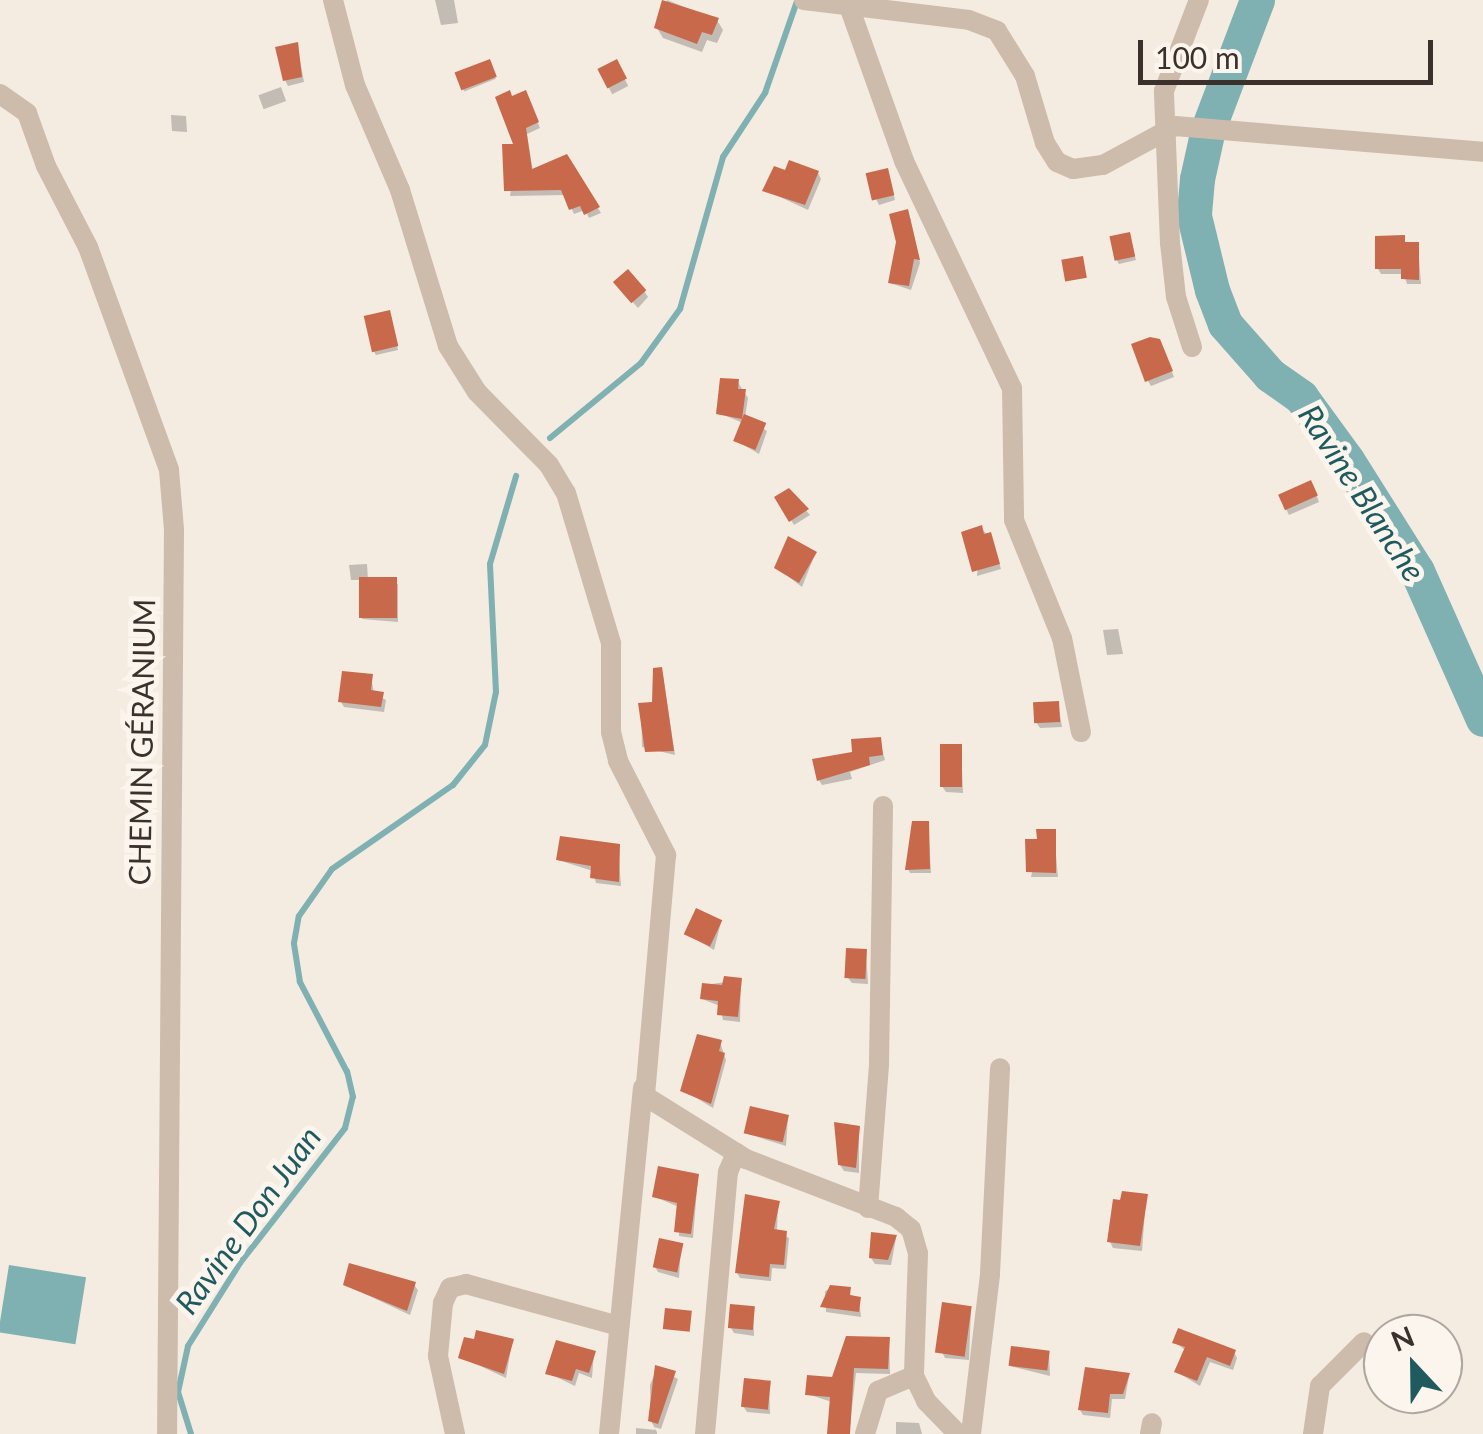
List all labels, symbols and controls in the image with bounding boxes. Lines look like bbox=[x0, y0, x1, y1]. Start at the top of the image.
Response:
scale bar bbox=[1143, 20, 1438, 82]
text: 100 m bbox=[1155, 39, 1240, 75]
water label: Ravine Blanche bbox=[1291, 397, 1433, 589]
street label: CHEMIN GÉRANIUM bbox=[121, 598, 161, 886]
water label: Ravine Don Juan bbox=[167, 1119, 329, 1321]
north arrow bbox=[1363, 1314, 1463, 1414]
text: N bbox=[1386, 1318, 1419, 1358]

